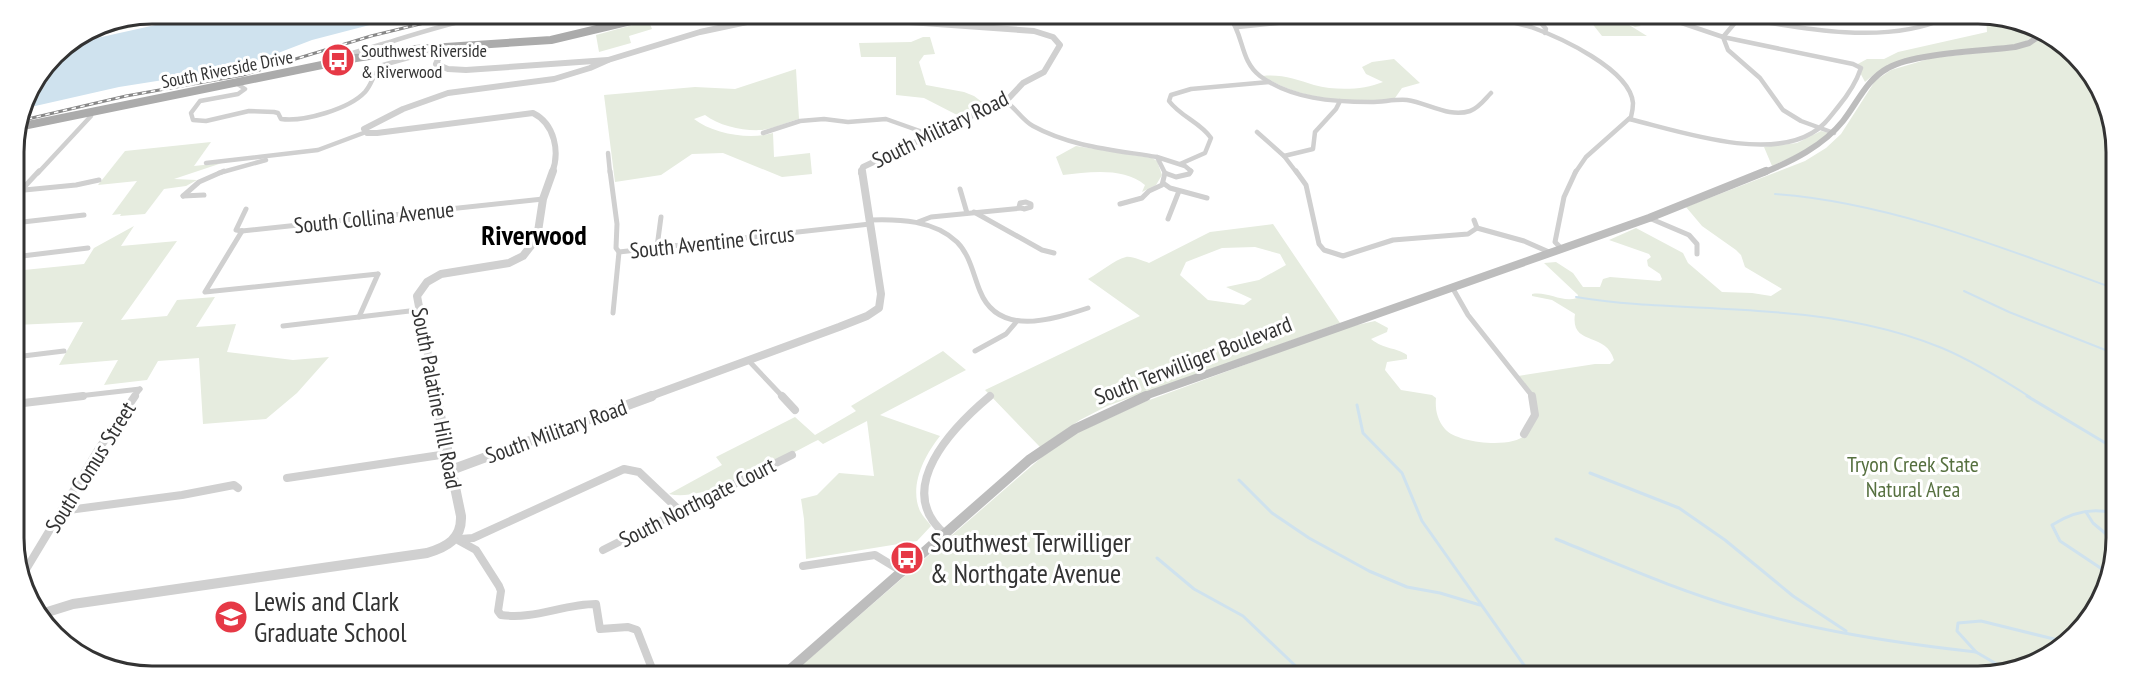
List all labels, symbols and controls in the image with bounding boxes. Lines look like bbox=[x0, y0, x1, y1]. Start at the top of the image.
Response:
place label: Southwest Riverside & Riverwood bbox=[361, 39, 487, 83]
bus stop icon: Southwest Riverside & Riverwood bbox=[320, 42, 356, 78]
street label: South Riverside Drive bbox=[159, 45, 295, 93]
street label: South Military Road bbox=[867, 84, 1013, 174]
street label: South Collina Avenue bbox=[292, 195, 456, 239]
district label: Riverwood bbox=[481, 216, 587, 253]
street label: South Aventine Circus bbox=[628, 219, 796, 265]
street label: South Palatine Hill Road bbox=[406, 305, 468, 491]
street label: South Terwilliger Boulevard bbox=[1090, 309, 1296, 411]
street label: South Military Road bbox=[482, 392, 630, 470]
street label: South Comus Street bbox=[39, 396, 141, 538]
park label: Tryon Creek State Natural Area bbox=[1847, 450, 1979, 503]
street label: South Northgate Court bbox=[614, 451, 780, 553]
place label: Southwest Terwilliger & Northgate Avenue bbox=[930, 525, 1132, 590]
bus stop icon: Southwest Terwilliger & Northgate Avenue bbox=[889, 540, 925, 576]
place label: Lewis and Clark Graduate School bbox=[254, 584, 407, 649]
school or university icon: Lewis and Clark Graduate School bbox=[213, 599, 249, 635]

